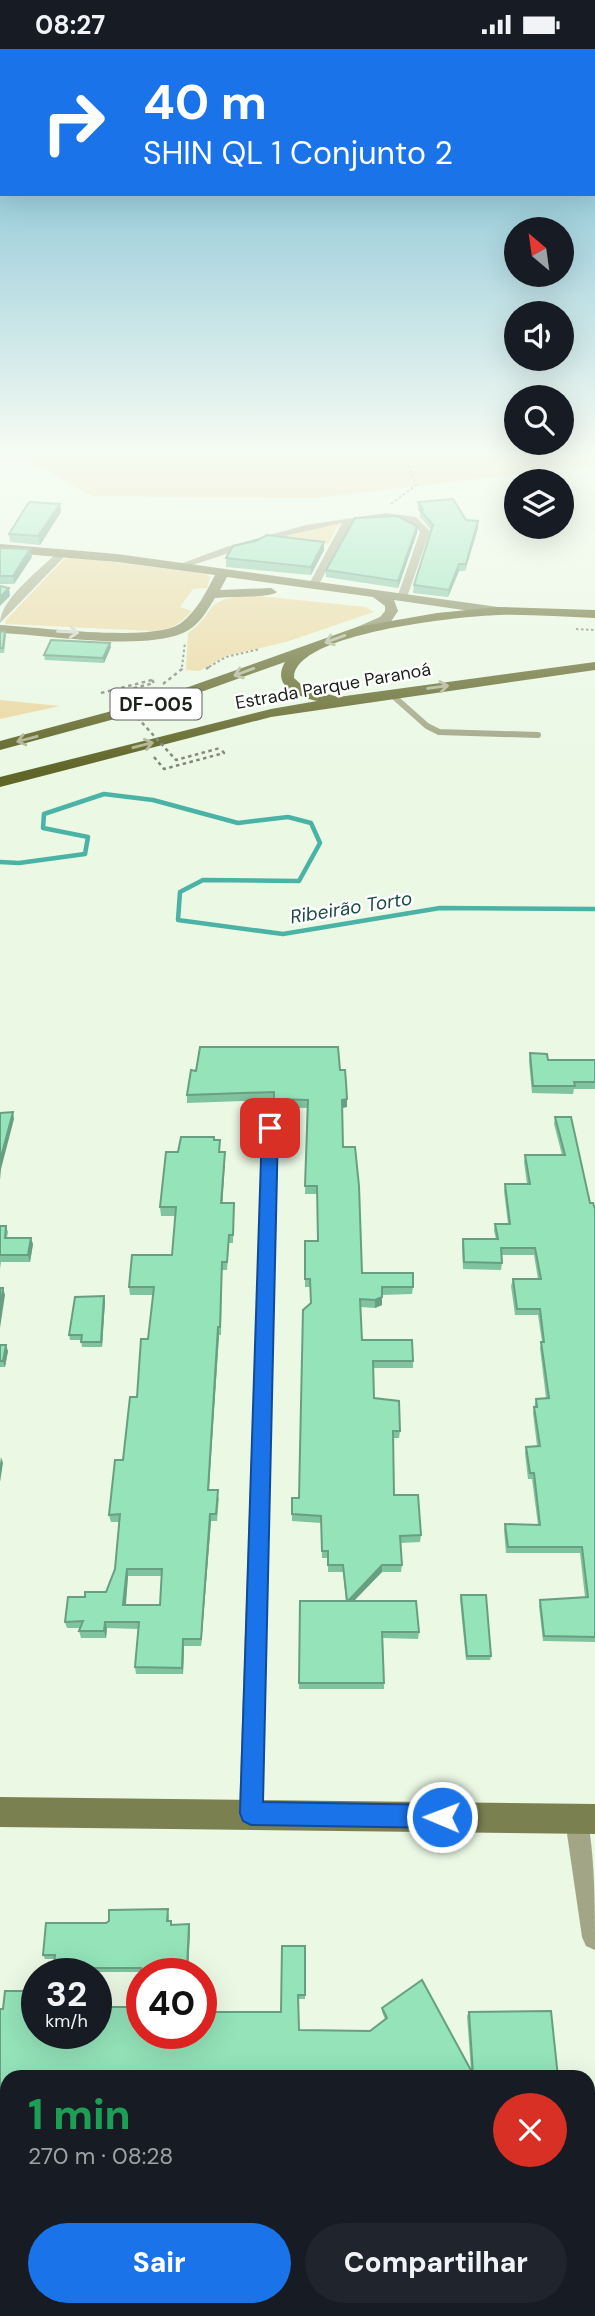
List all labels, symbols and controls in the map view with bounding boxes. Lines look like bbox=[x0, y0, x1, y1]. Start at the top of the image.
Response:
text: 08:27 bbox=[35, 8, 105, 42]
text: 40 m bbox=[143, 70, 267, 134]
icon: right bbox=[28, 77, 119, 168]
text: SHIN QL 1 Conjunto 2 bbox=[143, 132, 453, 174]
north arrow bbox=[504, 217, 574, 287]
map controls bbox=[504, 217, 574, 539]
button: sound bbox=[504, 301, 574, 371]
button: search bbox=[504, 385, 574, 455]
button: layers bbox=[504, 469, 574, 539]
one-way arrow bbox=[56, 626, 79, 639]
one-way arrow bbox=[324, 633, 346, 646]
street label: Estrada Parque Paranoá bbox=[233, 657, 433, 715]
one-way arrow bbox=[233, 667, 255, 679]
one-way arrow bbox=[426, 681, 449, 694]
road number: DF-005 bbox=[110, 689, 202, 719]
one-way arrow bbox=[16, 733, 38, 746]
one-way arrow bbox=[131, 738, 154, 751]
water label: Ribeirão Torto bbox=[288, 886, 414, 929]
pin bbox=[240, 1098, 300, 1158]
icon: arrive bbox=[251, 1109, 289, 1147]
position arrow bbox=[405, 1780, 479, 1854]
speed limit sign: 40 bbox=[126, 1958, 217, 2049]
text: 32 bbox=[46, 1971, 87, 2017]
text: km/h bbox=[45, 2009, 88, 2033]
text: 1 min bbox=[28, 2087, 131, 2142]
button: close bbox=[493, 2093, 567, 2167]
text: 270 m · 08:28 bbox=[28, 2141, 173, 2171]
button: Sair bbox=[28, 2223, 291, 2303]
button: Compartilhar bbox=[305, 2223, 567, 2303]

